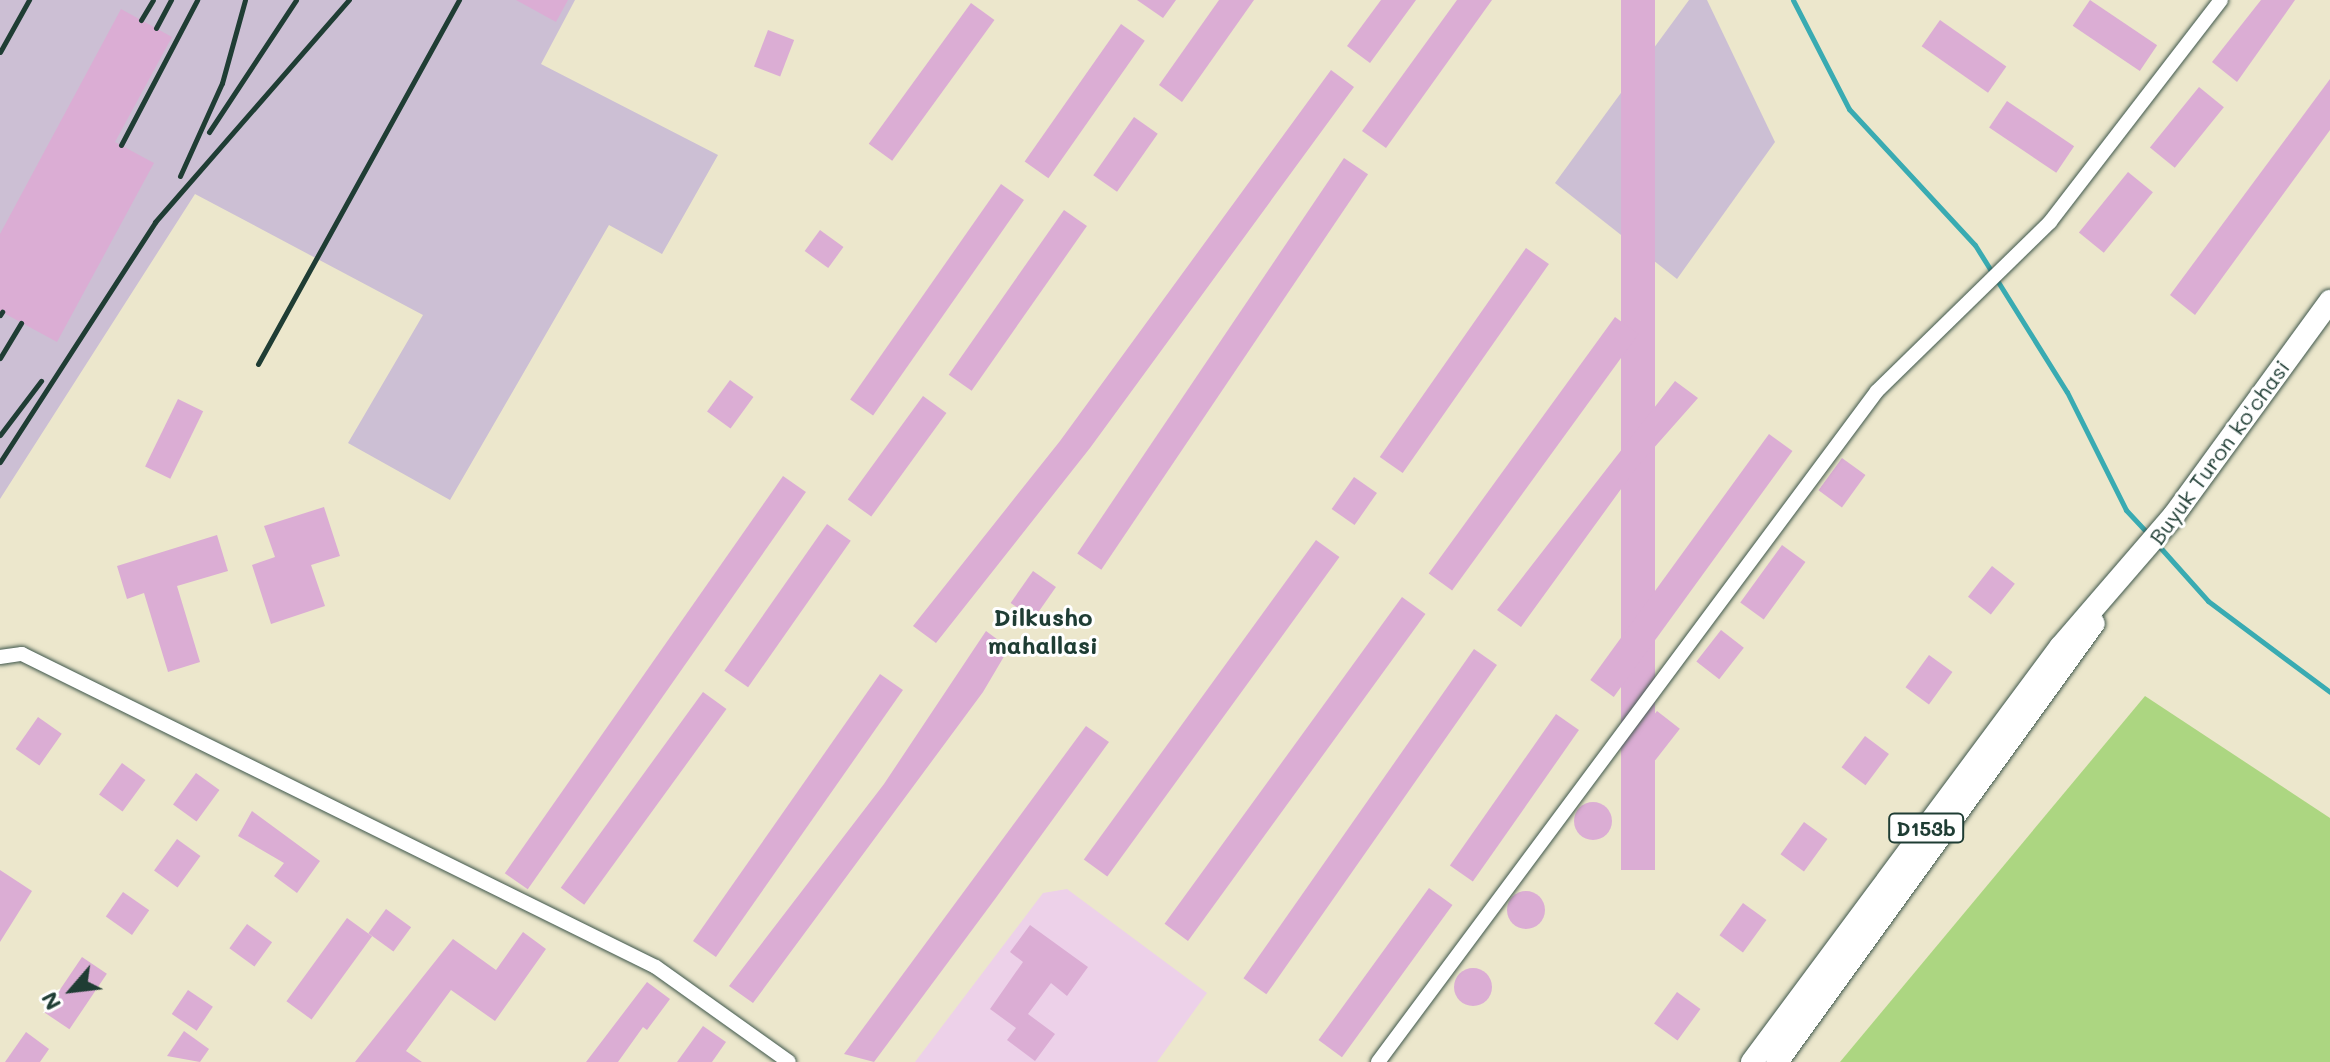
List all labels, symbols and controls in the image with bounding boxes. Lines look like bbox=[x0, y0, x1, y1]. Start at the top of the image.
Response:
street label: Buyuk Turon ko'chasi bbox=[2143, 355, 2295, 549]
district label: Dilkusho mahallasi bbox=[988, 603, 1098, 659]
road number: D153b bbox=[1888, 812, 1964, 844]
north arrow bbox=[32, 950, 112, 1030]
text: N bbox=[34, 987, 67, 1016]

